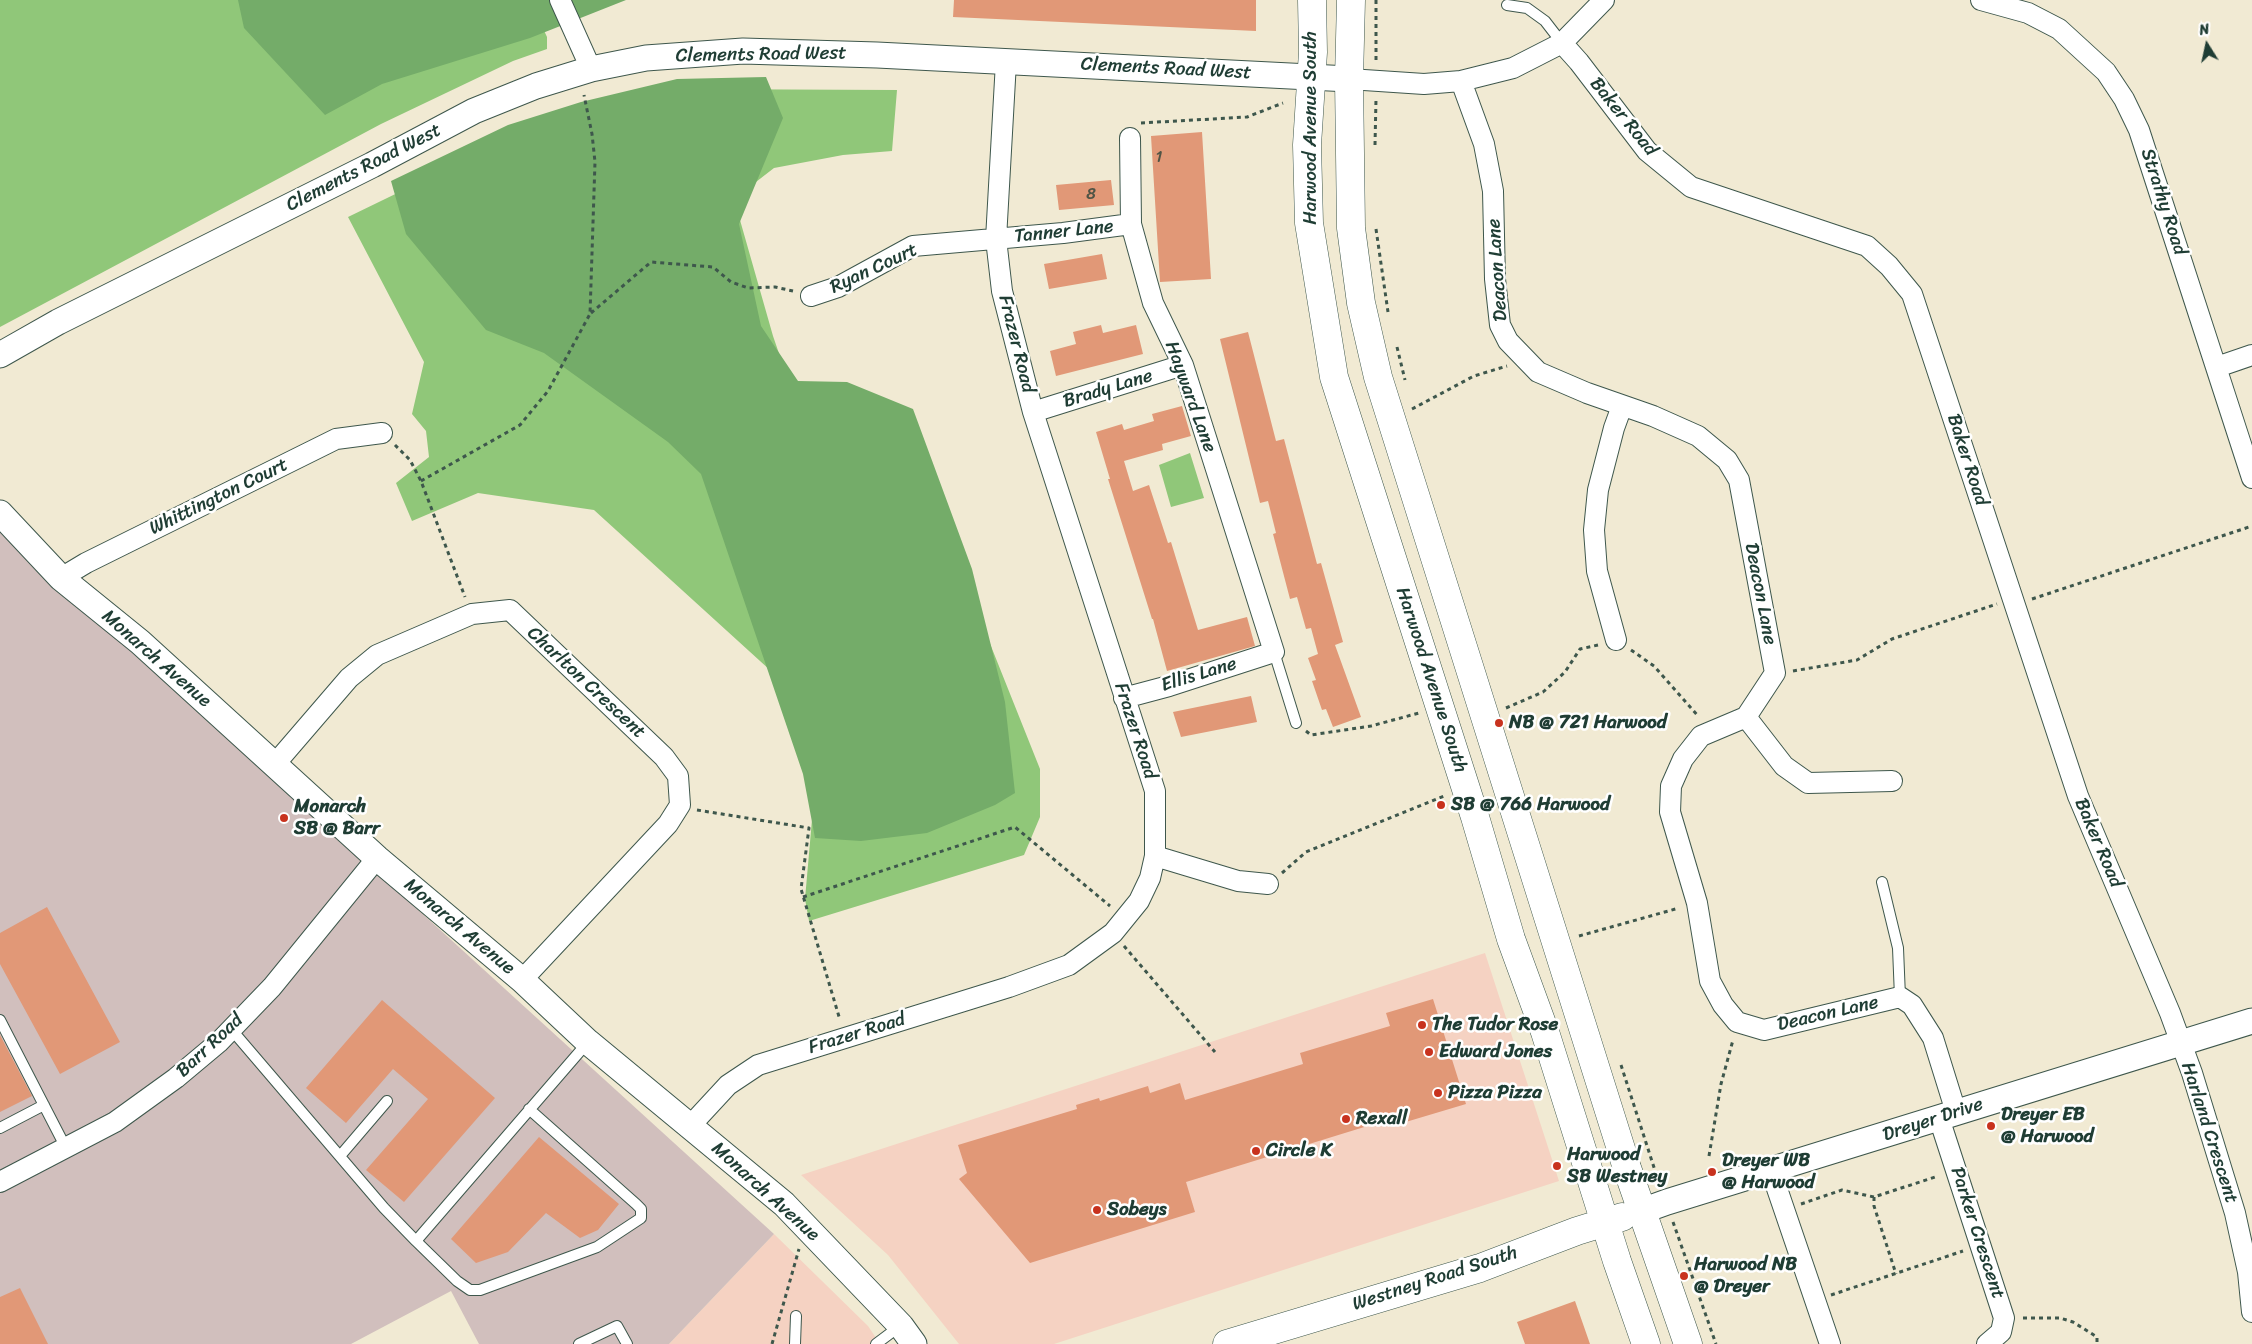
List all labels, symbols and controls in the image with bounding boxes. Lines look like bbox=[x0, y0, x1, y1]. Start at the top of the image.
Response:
text: N bbox=[2197, 17, 2211, 43]
north arrow bbox=[2182, 20, 2232, 70]
street label: Harwood Avenue South bbox=[1300, 31, 1322, 225]
street label: Clements Road West bbox=[675, 42, 847, 68]
street label: Clements Road West bbox=[1080, 53, 1252, 85]
street label: Baker Road bbox=[1584, 73, 1662, 161]
street label: Clements Road West bbox=[283, 119, 445, 217]
street label: Strathy Road bbox=[2135, 146, 2191, 258]
house number: 1 bbox=[1156, 148, 1162, 168]
house number: 8 bbox=[1086, 185, 1096, 205]
street label: Tanner Lane bbox=[1013, 215, 1115, 249]
street label: Deacon Lane bbox=[1483, 218, 1513, 322]
street label: Ryan Court bbox=[827, 239, 921, 299]
street label: Frazer Road bbox=[993, 293, 1039, 395]
street label: Hayward Lane bbox=[1159, 338, 1221, 456]
street label: Brady Lane bbox=[1061, 365, 1155, 413]
street label: Baker Road bbox=[1942, 411, 1992, 509]
street label: Whittington Court bbox=[146, 454, 292, 540]
street label: Deacon Lane bbox=[1739, 541, 1781, 647]
street label: Harwood Avenue South bbox=[1390, 584, 1472, 776]
street label: Monarch Avenue bbox=[97, 605, 215, 713]
street label: Charlton Crescent bbox=[522, 622, 650, 744]
street label: Ellis Lane bbox=[1159, 653, 1239, 697]
street label: Frazer Road bbox=[1109, 680, 1161, 782]
place label: NB @ 721 Harwood bbox=[1509, 712, 1667, 734]
marker: NB @ 721 Harwood bbox=[1493, 717, 1505, 729]
place label: SB @ 766 Harwood bbox=[1451, 794, 1610, 816]
street label: Baker Road bbox=[2069, 795, 2127, 891]
place label: Monarch SB @ Barr bbox=[294, 796, 380, 840]
marker: SB @ 766 Harwood bbox=[1435, 799, 1447, 811]
marker: Monarch SB @ Barr bbox=[278, 812, 290, 824]
street label: Monarch Avenue bbox=[399, 874, 519, 980]
street label: Deacon Lane bbox=[1775, 991, 1881, 1037]
street label: Frazer Road bbox=[806, 1008, 908, 1060]
street label: Barr Road bbox=[172, 1009, 248, 1083]
place label: The Tudor Rose bbox=[1432, 1014, 1558, 1036]
marker: The Tudor Rose bbox=[1416, 1019, 1428, 1031]
place label: Edward Jones bbox=[1439, 1041, 1552, 1063]
marker: Edward Jones bbox=[1423, 1046, 1435, 1058]
street label: Harland Crescent bbox=[2175, 1060, 2243, 1206]
place label: Pizza Pizza bbox=[1448, 1082, 1542, 1104]
marker: Pizza Pizza bbox=[1432, 1087, 1444, 1099]
street label: Dreyer Drive bbox=[1880, 1093, 1986, 1147]
place label: Dreyer EB @ Harwood bbox=[2001, 1104, 2094, 1148]
place label: Rexall bbox=[1356, 1108, 1407, 1130]
marker: Rexall bbox=[1340, 1113, 1352, 1125]
marker: Dreyer EB @ Harwood bbox=[1985, 1120, 1997, 1132]
street label: Monarch Avenue bbox=[706, 1137, 824, 1247]
place label: Circle K bbox=[1266, 1140, 1332, 1162]
place label: Harwood SB Westney bbox=[1567, 1144, 1667, 1188]
marker: Circle K bbox=[1250, 1145, 1262, 1157]
place label: Dreyer WB @ Harwood bbox=[1722, 1150, 1815, 1194]
marker: Harwood SB Westney bbox=[1551, 1160, 1563, 1172]
street label: Parker Crescent bbox=[1945, 1164, 2009, 1302]
marker: Dreyer WB @ Harwood bbox=[1706, 1166, 1718, 1178]
place label: Sobeys bbox=[1107, 1199, 1166, 1221]
marker: Sobeys bbox=[1091, 1204, 1103, 1216]
street label: Westney Road South bbox=[1350, 1242, 1520, 1316]
place label: Harwood NB @ Dreyer bbox=[1694, 1254, 1797, 1298]
marker: Harwood NB @ Dreyer bbox=[1678, 1270, 1690, 1282]

